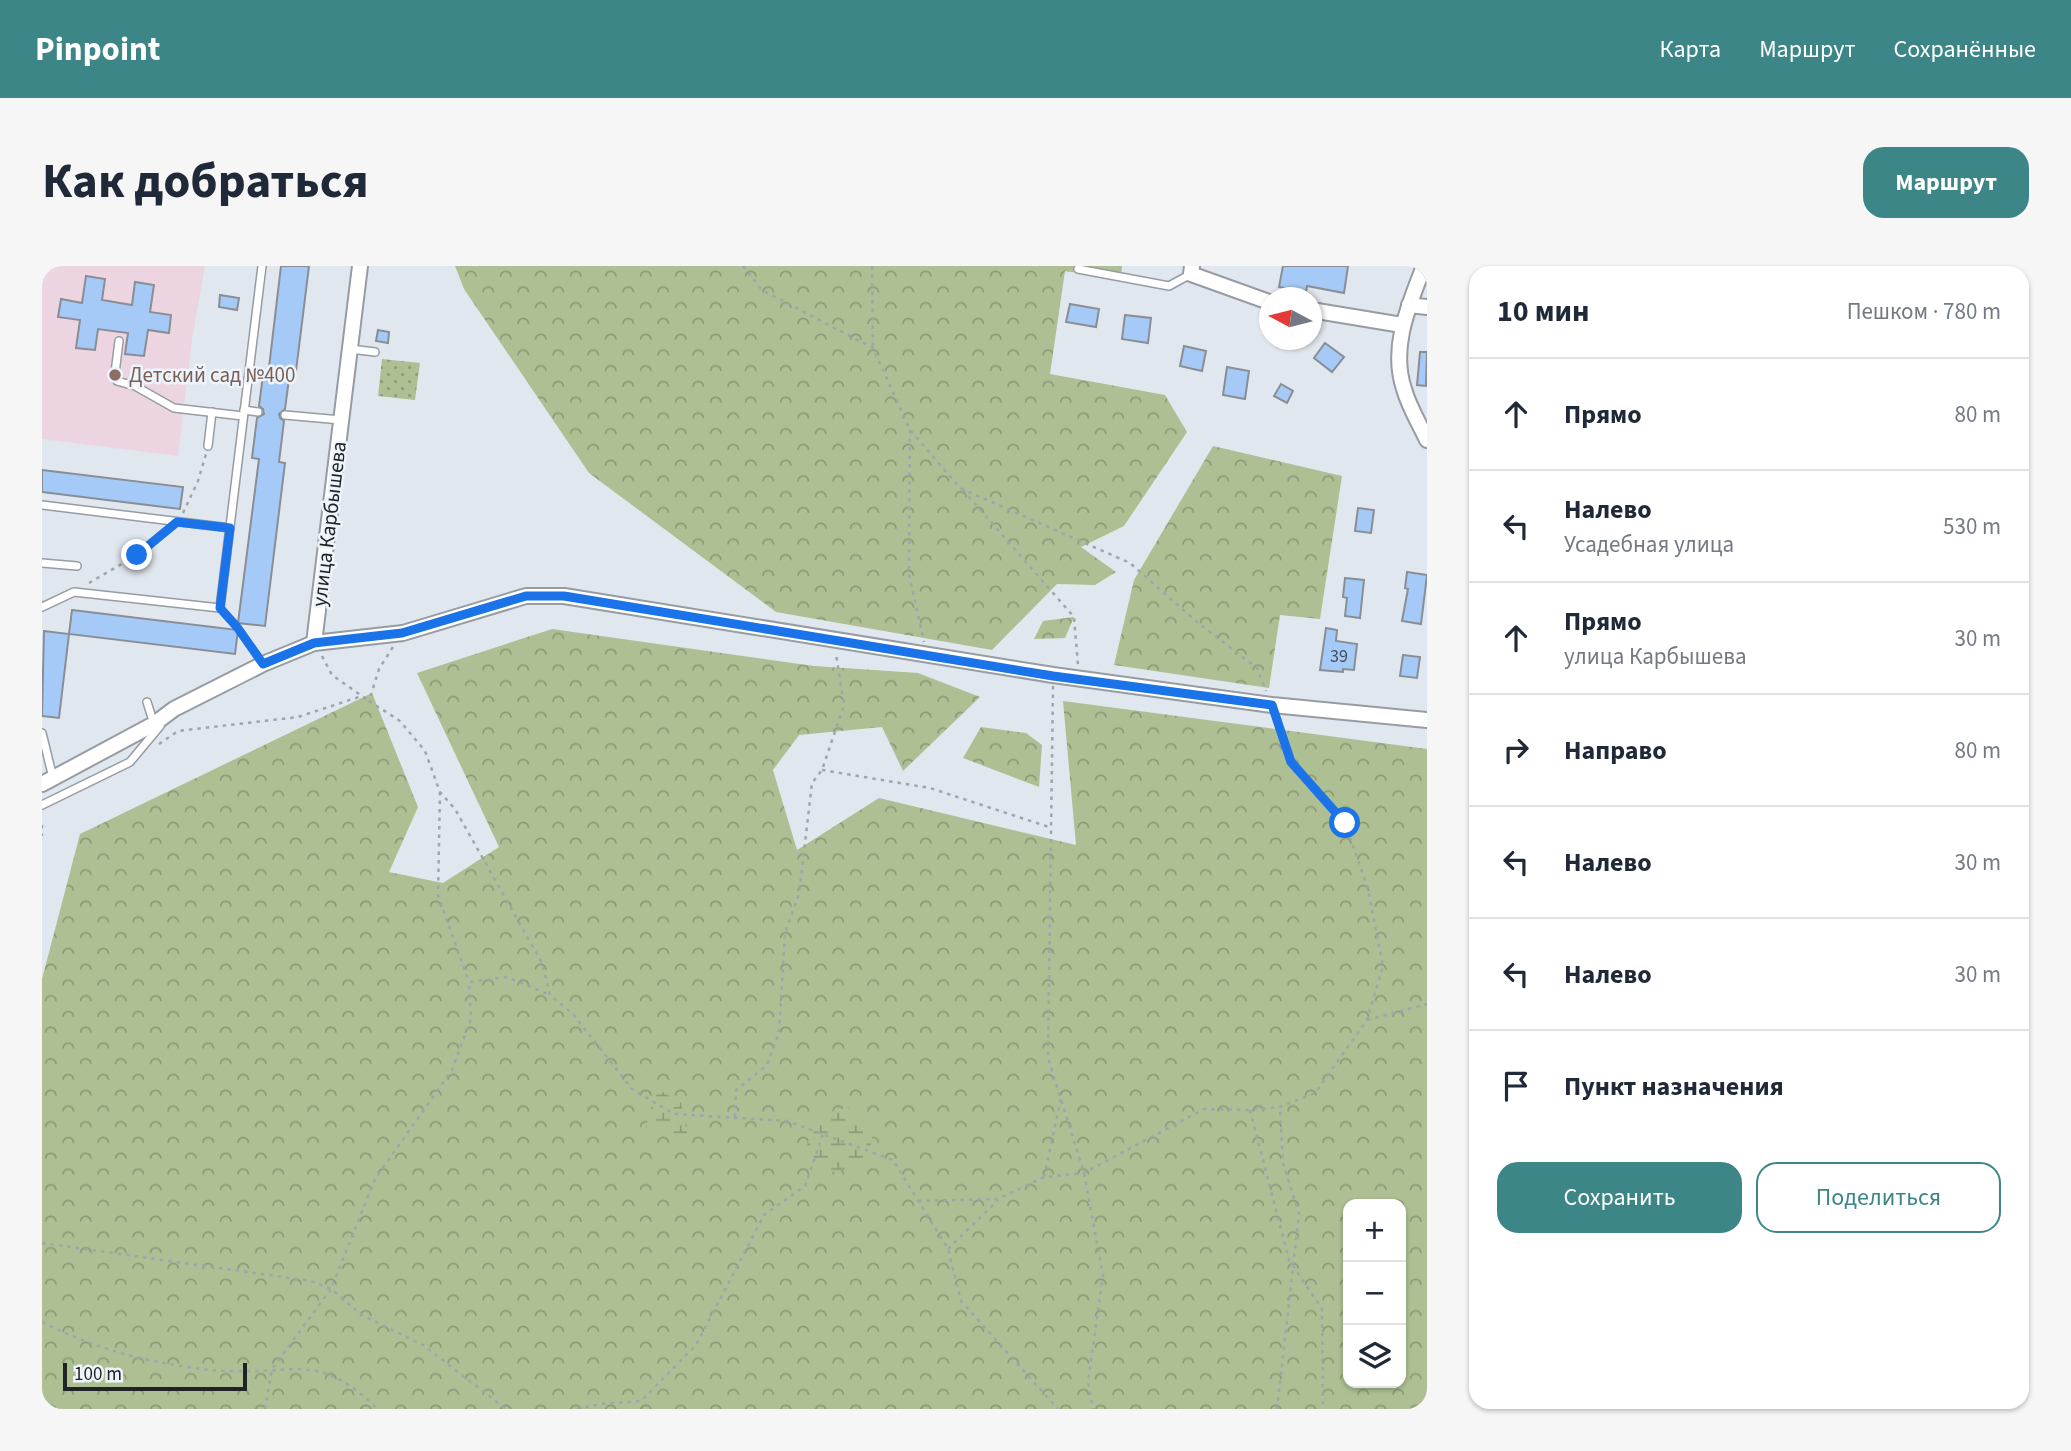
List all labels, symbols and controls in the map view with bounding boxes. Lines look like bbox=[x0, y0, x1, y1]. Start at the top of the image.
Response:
text: Pinpoint bbox=[35, 26, 161, 73]
text: Карта bbox=[1660, 32, 1721, 67]
text: Маршрут bbox=[1759, 32, 1855, 67]
text: Сохранённые bbox=[1893, 32, 2036, 67]
text: Как добраться bbox=[42, 147, 369, 217]
button: Маршрут bbox=[1863, 147, 2029, 218]
north arrow bbox=[1259, 287, 1322, 350]
text: 10 мин bbox=[1497, 290, 1589, 333]
text: Пешком · 780 m bbox=[1847, 295, 2001, 328]
place label: Детский сад №400 bbox=[129, 360, 295, 390]
marker: Детский сад №400 bbox=[107, 367, 123, 383]
icon: ahead bbox=[1497, 395, 1535, 433]
text: Прямо bbox=[1564, 396, 1642, 433]
text: 80 m bbox=[1954, 398, 2001, 431]
street label: улица Карбышева bbox=[304, 439, 354, 609]
text: Налево bbox=[1564, 491, 1652, 528]
icon: left bbox=[1497, 507, 1535, 545]
text: 530 m bbox=[1943, 510, 2001, 543]
text: Усадебная улица bbox=[1564, 528, 1734, 561]
route end bbox=[121, 539, 152, 570]
text: Прямо bbox=[1564, 603, 1642, 640]
icon: ahead bbox=[1497, 619, 1535, 657]
text: 30 m bbox=[1954, 622, 2001, 655]
text: улица Карбышева bbox=[1564, 640, 1747, 673]
house number: 39 bbox=[1330, 644, 1348, 669]
icon: right bbox=[1497, 731, 1535, 769]
text: Направо bbox=[1564, 732, 1667, 769]
text: 80 m bbox=[1954, 734, 2001, 767]
route start bbox=[1329, 807, 1360, 838]
icon: left bbox=[1497, 843, 1535, 881]
text: Налево bbox=[1564, 844, 1652, 881]
text: 30 m bbox=[1954, 846, 2001, 879]
icon: left bbox=[1497, 955, 1535, 993]
text: Налево bbox=[1564, 956, 1652, 993]
text: 30 m bbox=[1954, 958, 2001, 991]
icon: arrive bbox=[1497, 1067, 1535, 1105]
text: Пункт назначения bbox=[1564, 1068, 1784, 1105]
button: Сохранить bbox=[1497, 1162, 1742, 1233]
button: Поделиться bbox=[1756, 1162, 2001, 1233]
map controls bbox=[1343, 1199, 1406, 1388]
button: + bbox=[1343, 1199, 1406, 1262]
button: − bbox=[1343, 1262, 1406, 1325]
button: layers bbox=[1343, 1325, 1406, 1388]
scale bar bbox=[63, 1360, 247, 1392]
text: 100 m bbox=[74, 1361, 122, 1388]

